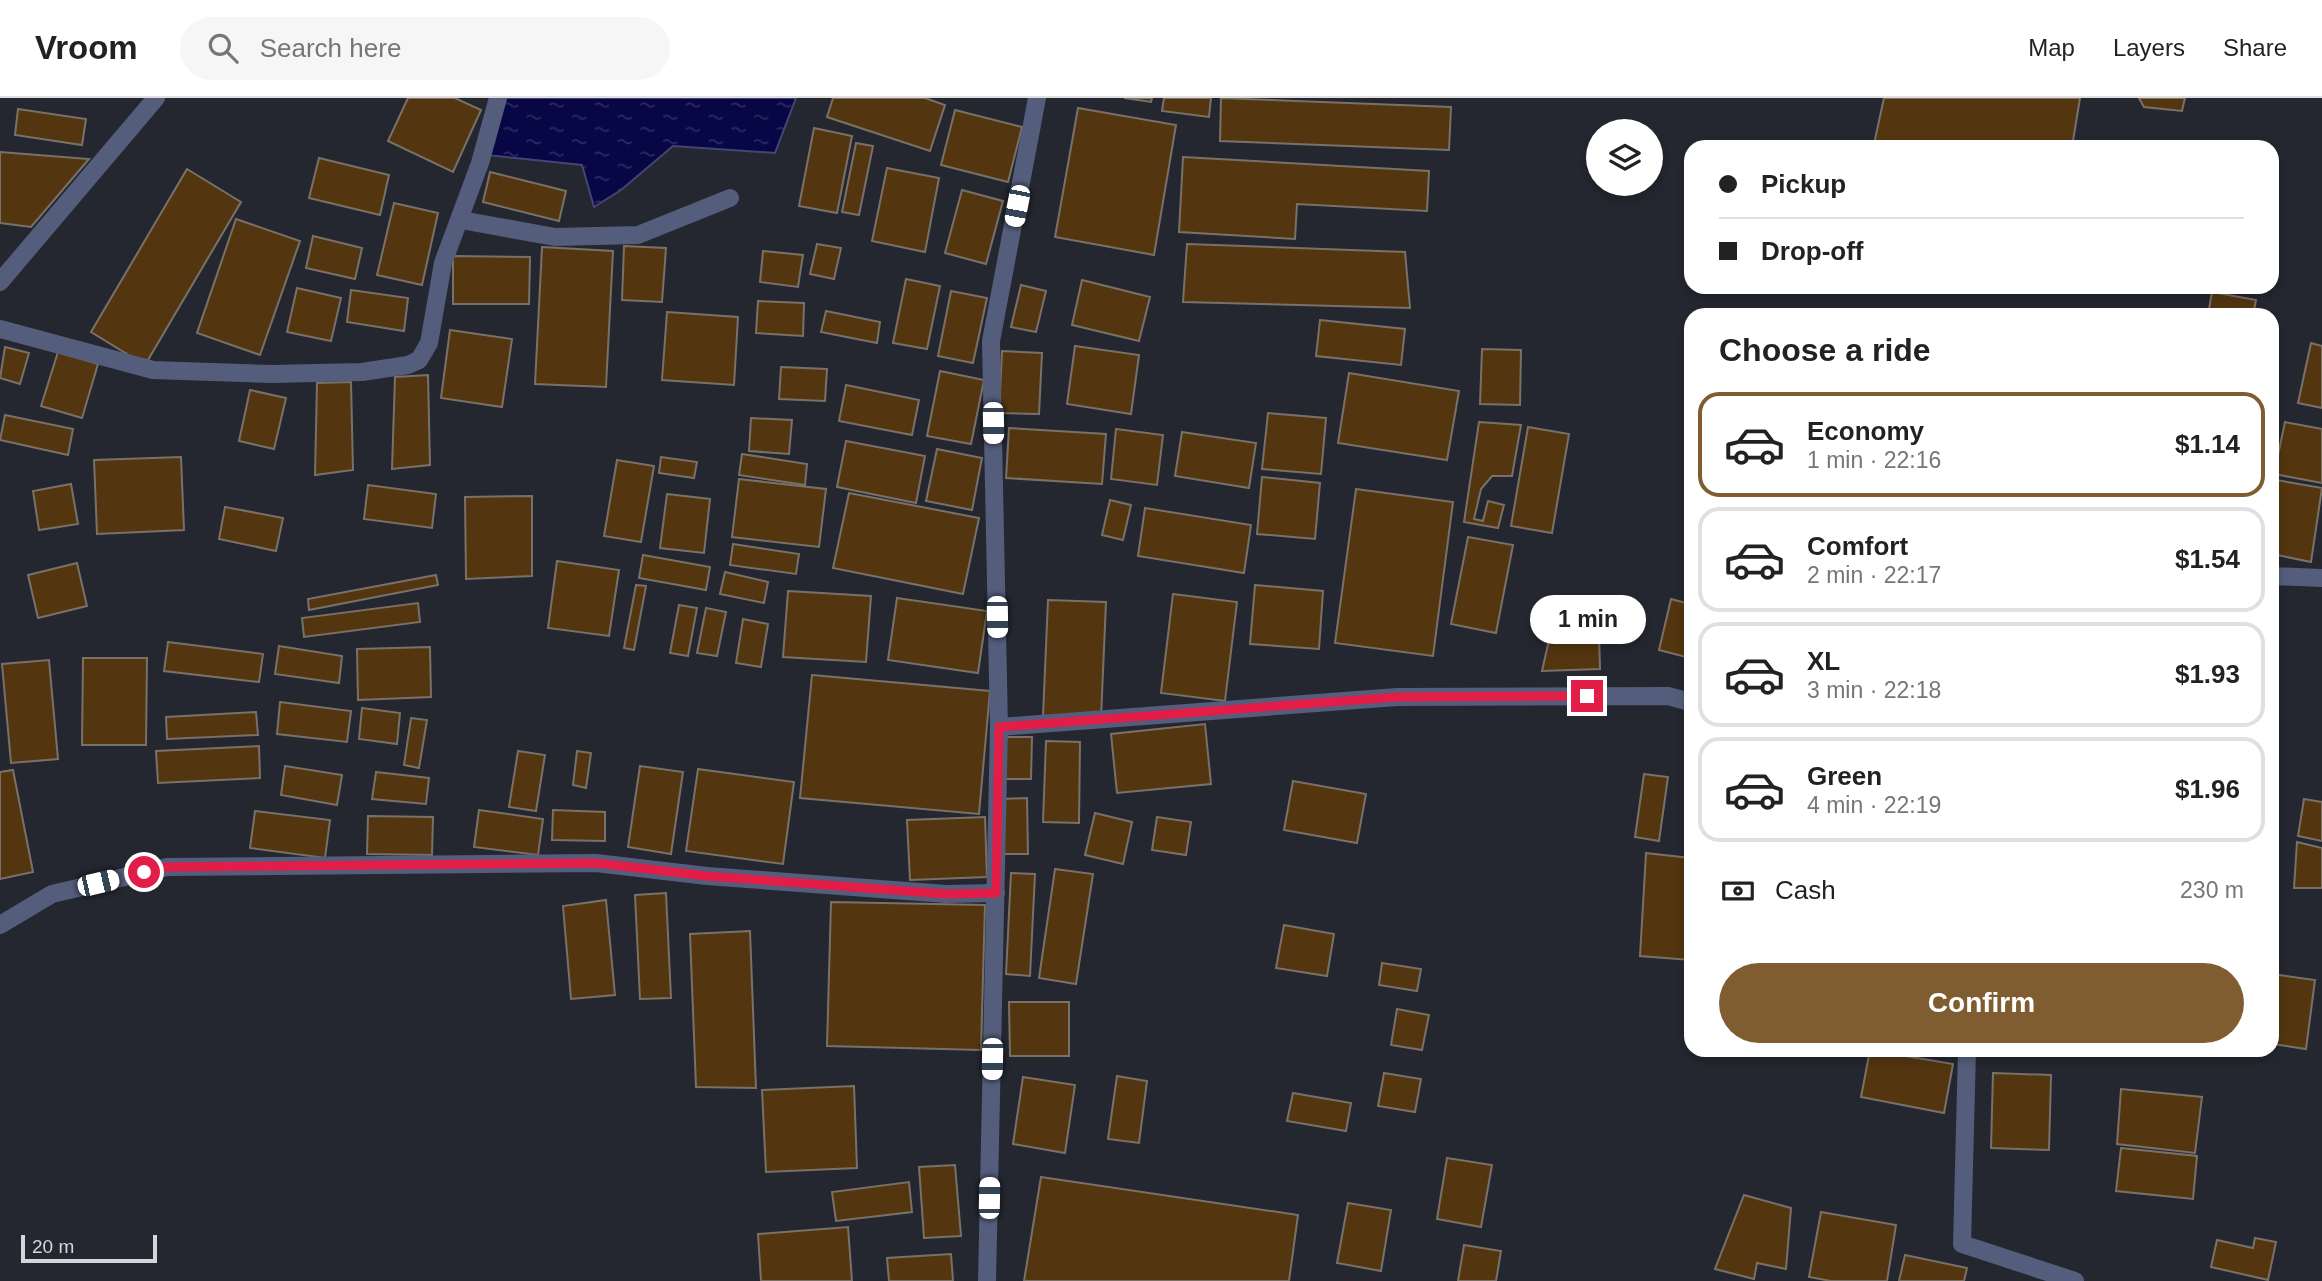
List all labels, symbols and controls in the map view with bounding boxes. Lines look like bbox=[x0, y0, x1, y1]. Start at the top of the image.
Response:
search box bbox=[180, 17, 670, 80]
text: Vroom bbox=[35, 29, 138, 66]
icon: search bbox=[204, 29, 242, 67]
text: Search here bbox=[260, 33, 401, 63]
text: Map bbox=[2028, 34, 2075, 61]
text: Layers bbox=[2113, 34, 2185, 61]
text: Share bbox=[2223, 34, 2287, 61]
map controls bbox=[1586, 119, 1663, 196]
button: layers bbox=[1586, 119, 1663, 196]
text: Pickup bbox=[1761, 169, 1846, 199]
car bbox=[1003, 183, 1032, 229]
text: Drop-off bbox=[1761, 236, 1864, 266]
text: Choose a ride bbox=[1719, 332, 1931, 368]
car bbox=[983, 402, 1004, 444]
icon: car bbox=[1723, 413, 1786, 476]
text: Economy bbox=[1807, 416, 1924, 446]
text: $1.14 bbox=[2175, 429, 2240, 459]
text: 1 min · 22:16 bbox=[1807, 447, 1941, 473]
icon: car bbox=[1723, 528, 1786, 591]
text: Comfort bbox=[1807, 531, 1908, 561]
text: $1.54 bbox=[2175, 544, 2240, 574]
text: 2 min · 22:17 bbox=[1807, 562, 1941, 588]
callout: 1 min bbox=[1529, 594, 1645, 644]
car bbox=[987, 596, 1008, 638]
text: 1 min bbox=[1558, 606, 1618, 632]
icon: car bbox=[1723, 643, 1786, 706]
text: XL bbox=[1807, 646, 1840, 676]
text: $1.93 bbox=[2175, 659, 2240, 689]
text: 3 min · 22:18 bbox=[1807, 677, 1941, 703]
route end bbox=[1571, 680, 1603, 712]
icon: car bbox=[1723, 758, 1786, 821]
text: Green bbox=[1807, 761, 1882, 791]
text: $1.96 bbox=[2175, 774, 2240, 804]
text: 4 min · 22:19 bbox=[1807, 792, 1941, 818]
route start bbox=[128, 856, 160, 888]
car bbox=[76, 868, 121, 898]
icon: cash bbox=[1719, 872, 1757, 910]
text: Cash bbox=[1775, 875, 1836, 905]
text: 230 m bbox=[2180, 877, 2244, 903]
button: Confirm bbox=[1719, 963, 2244, 1043]
car bbox=[982, 1038, 1003, 1080]
car bbox=[979, 1177, 1000, 1219]
scale bar bbox=[21, 1232, 158, 1264]
text: 20 m bbox=[32, 1236, 74, 1257]

